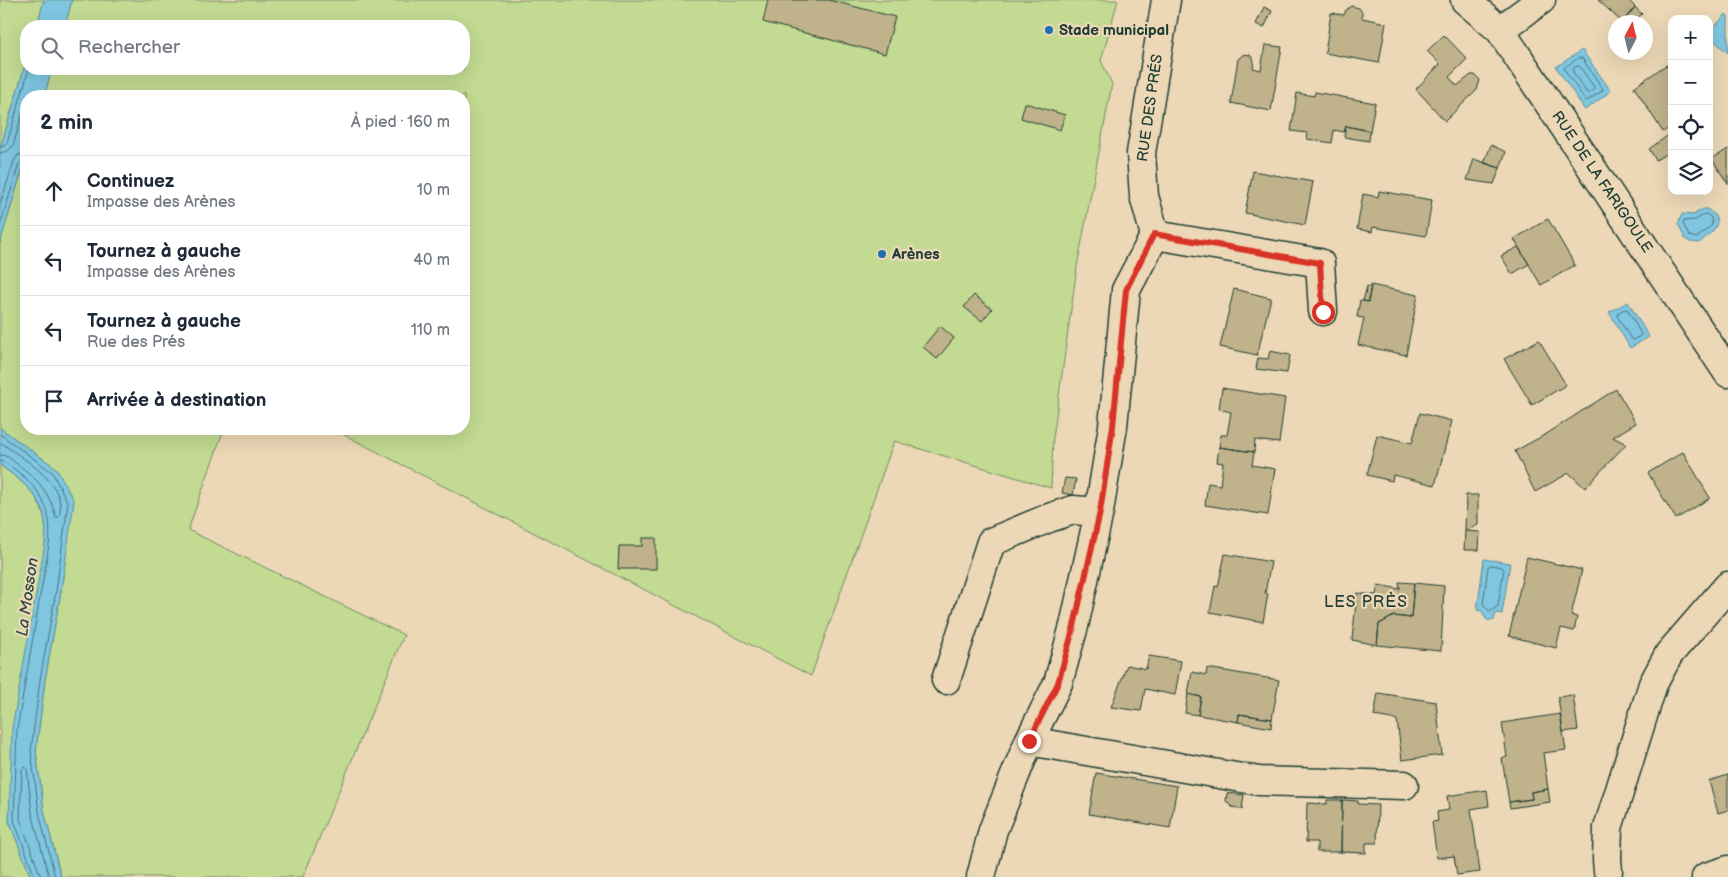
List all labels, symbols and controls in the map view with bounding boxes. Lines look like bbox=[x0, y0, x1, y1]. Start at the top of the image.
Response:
north arrow bbox=[1608, 15, 1653, 60]
map controls bbox=[1668, 15, 1713, 195]
button: + bbox=[1668, 15, 1713, 60]
search box bbox=[20, 20, 470, 75]
place label: Stade municipal bbox=[1059, 21, 1169, 40]
marker: Stade municipal bbox=[1043, 24, 1055, 36]
icon: search bbox=[38, 34, 66, 62]
text: Rechercher bbox=[78, 36, 180, 59]
street label: RUE DES PRÉS bbox=[1133, 53, 1167, 163]
button: − bbox=[1668, 60, 1713, 105]
button: locate bbox=[1668, 105, 1713, 150]
street label: RUE DE LA FARIGOULE bbox=[1547, 107, 1657, 257]
text: 2 min bbox=[40, 110, 93, 135]
text: À pied · 160 m bbox=[351, 113, 450, 132]
button: layers bbox=[1668, 150, 1713, 195]
text: Continuez bbox=[87, 170, 174, 193]
icon: ahead bbox=[40, 177, 68, 205]
text: 10 m bbox=[417, 181, 450, 200]
text: Impasse des Arènes bbox=[87, 193, 235, 212]
text: Tournez à gauche bbox=[87, 240, 241, 263]
place label: Arènes bbox=[891, 245, 940, 264]
icon: left bbox=[40, 247, 68, 275]
marker: Arènes bbox=[876, 248, 888, 260]
text: 40 m bbox=[413, 251, 450, 270]
text: Impasse des Arènes bbox=[87, 263, 235, 282]
route start bbox=[1312, 301, 1335, 324]
text: Tournez à gauche bbox=[87, 310, 241, 333]
icon: left bbox=[40, 317, 68, 345]
text: 110 m bbox=[411, 321, 450, 340]
text: Rue des Prés bbox=[87, 333, 185, 352]
icon: arrive bbox=[40, 387, 68, 415]
text: Arrivée à destination bbox=[87, 389, 266, 412]
water label: La Mosson bbox=[13, 556, 43, 638]
district label: LES PRÈS bbox=[1324, 591, 1408, 612]
route end bbox=[1018, 730, 1041, 753]

